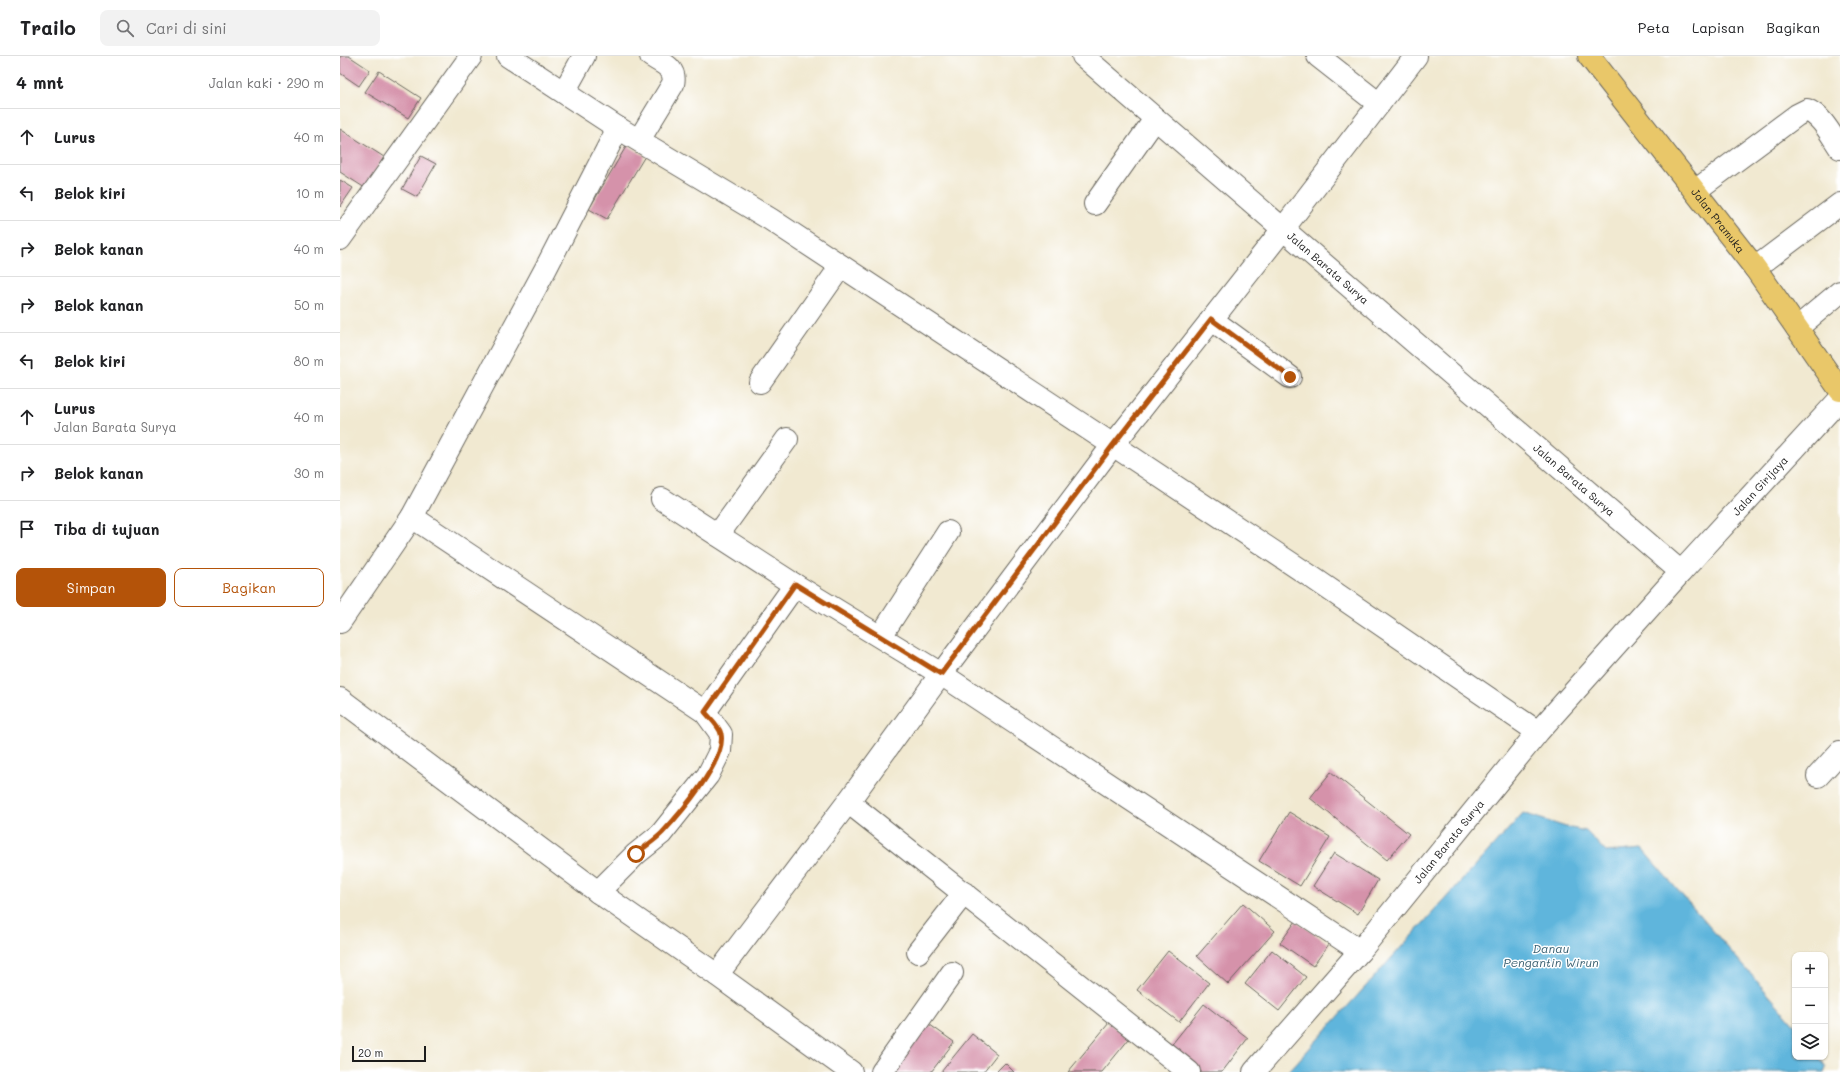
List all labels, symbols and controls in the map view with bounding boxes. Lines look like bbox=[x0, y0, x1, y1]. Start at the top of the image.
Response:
search box bbox=[100, 10, 380, 46]
text: Trailo bbox=[20, 15, 76, 40]
icon: search bbox=[114, 17, 136, 39]
text: Cari di sini bbox=[146, 18, 227, 38]
text: Peta bbox=[1638, 18, 1670, 37]
text: Lapisan bbox=[1692, 18, 1744, 37]
text: Bagikan bbox=[1766, 18, 1820, 37]
text: 4 mnt bbox=[16, 71, 64, 93]
text: Jalan kaki · 290 m bbox=[209, 74, 324, 91]
icon: ahead bbox=[16, 126, 38, 148]
text: Lurus bbox=[54, 127, 95, 147]
text: 40 m bbox=[294, 128, 324, 145]
icon: left bbox=[16, 182, 38, 204]
text: Belok kiri bbox=[54, 183, 126, 203]
text: 10 m bbox=[296, 184, 324, 201]
street label: Jalan Pramuka bbox=[1688, 185, 1749, 256]
street label: Jalan Barata Surya bbox=[1284, 228, 1372, 307]
icon: right bbox=[16, 238, 38, 260]
text: Belok kanan bbox=[54, 239, 143, 259]
text: 40 m bbox=[294, 240, 324, 257]
icon: right bbox=[16, 294, 38, 316]
text: Belok kanan bbox=[54, 295, 143, 315]
text: 50 m bbox=[294, 296, 324, 313]
icon: left bbox=[16, 350, 38, 372]
text: Belok kiri bbox=[54, 351, 126, 371]
text: 80 m bbox=[294, 352, 324, 369]
route end bbox=[1281, 368, 1299, 386]
text: Lurus bbox=[54, 398, 95, 418]
icon: ahead bbox=[16, 406, 38, 428]
text: 40 m bbox=[294, 408, 324, 425]
text: Jalan Barata Surya bbox=[54, 418, 177, 435]
street label: Jalan Barata Surya bbox=[1530, 440, 1618, 519]
street label: Jalan Girijaya bbox=[1729, 452, 1791, 518]
icon: right bbox=[16, 462, 38, 484]
text: Belok kanan bbox=[54, 463, 143, 483]
text: 30 m bbox=[294, 464, 324, 481]
icon: arrive bbox=[16, 518, 38, 540]
text: Tiba di tujuan bbox=[54, 519, 159, 539]
button: Simpan bbox=[16, 568, 166, 607]
button: Bagikan bbox=[174, 568, 324, 607]
street label: Jalan Barata Surya bbox=[1410, 796, 1487, 886]
route start bbox=[627, 845, 645, 863]
water label: Danau Pengantin Wirun bbox=[1503, 940, 1599, 970]
map controls bbox=[1792, 952, 1828, 1060]
button: + bbox=[1792, 952, 1828, 988]
button: − bbox=[1792, 988, 1828, 1024]
button: layers bbox=[1792, 1024, 1828, 1060]
scale bar bbox=[352, 1044, 426, 1063]
text: 20 m bbox=[358, 1045, 383, 1060]

